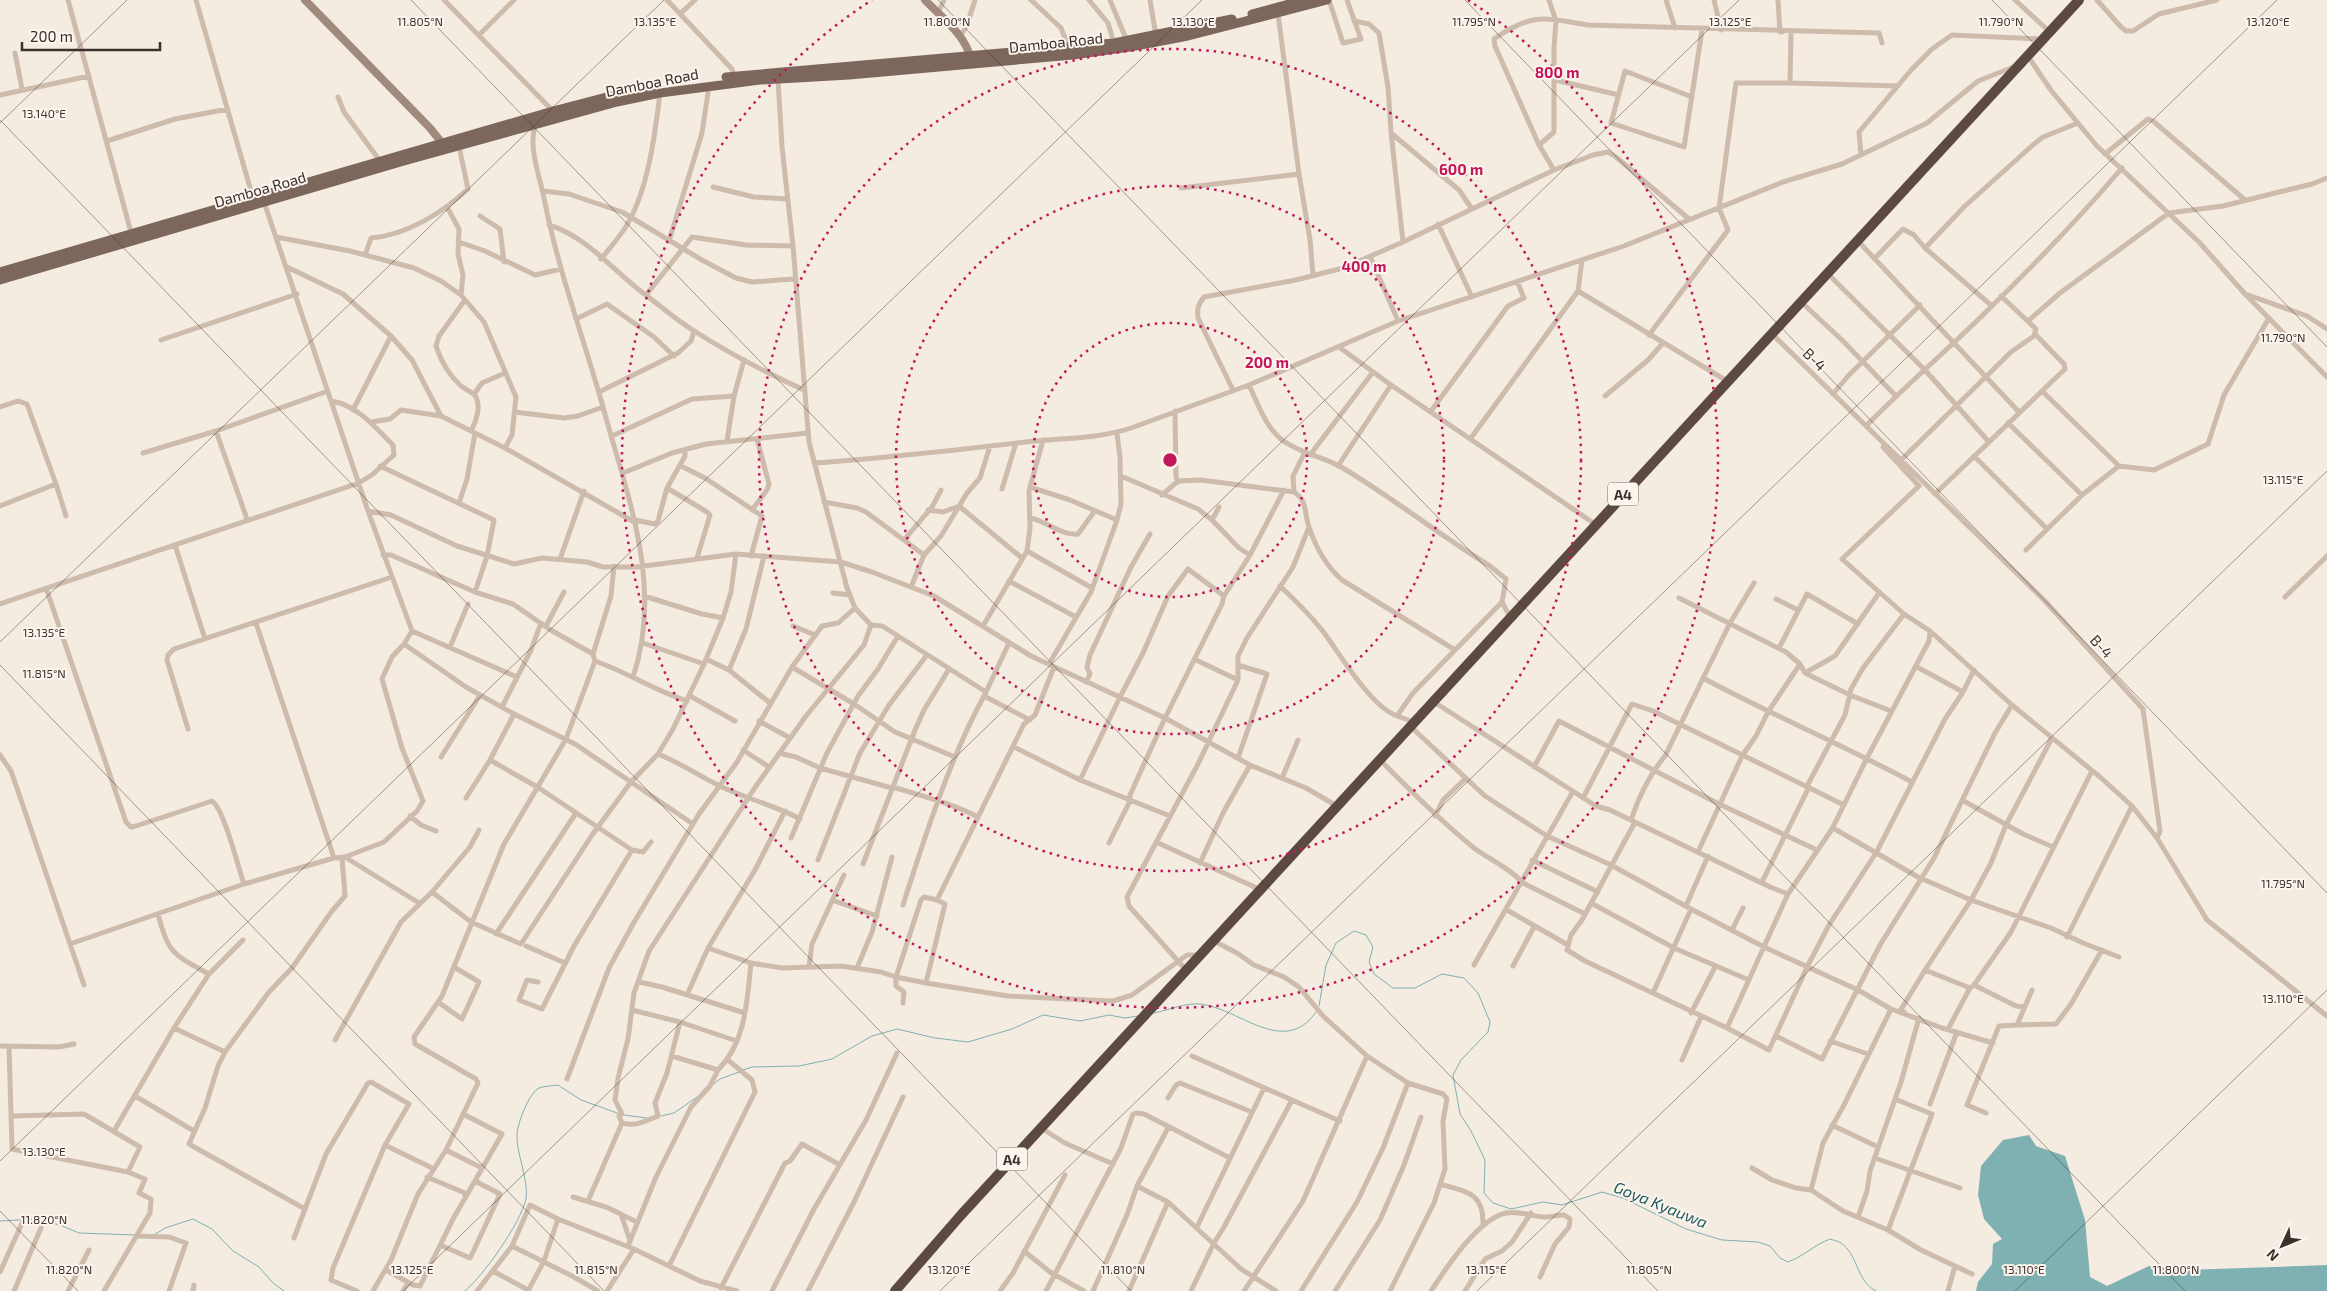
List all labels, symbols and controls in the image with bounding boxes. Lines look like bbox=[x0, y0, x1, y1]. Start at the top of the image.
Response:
text: 11.805°N bbox=[397, 14, 443, 28]
text: 13.135°E bbox=[634, 14, 677, 28]
text: 11.800°N bbox=[924, 14, 970, 28]
text: 13.130°E bbox=[1171, 14, 1215, 28]
text: 11.795°N bbox=[1452, 14, 1496, 28]
text: 13.125°E bbox=[1709, 14, 1752, 28]
text: 11.790°N bbox=[1979, 14, 2023, 28]
text: 13.120°E bbox=[2246, 14, 2290, 28]
scale bar bbox=[22, 20, 160, 52]
text: 200 m bbox=[30, 27, 73, 45]
street label: Damboa Road bbox=[1008, 28, 1104, 56]
text: 800 m bbox=[1535, 63, 1579, 81]
street label: Damboa Road bbox=[604, 64, 700, 100]
text: 13.140°E bbox=[22, 106, 66, 120]
text: 600 m bbox=[1439, 160, 1483, 178]
street label: Damboa Road bbox=[212, 167, 308, 211]
text: 400 m bbox=[1342, 257, 1386, 275]
text: 11.790°N bbox=[2261, 330, 2305, 344]
street label: B-4 bbox=[1800, 344, 1830, 374]
text: 200 m bbox=[1245, 353, 1289, 371]
centre of rings bbox=[1161, 451, 1179, 469]
text: 13.115°E bbox=[2263, 472, 2304, 486]
road number: A4 bbox=[1608, 482, 1638, 506]
text: 13.135°E bbox=[23, 625, 66, 639]
street label: B-4 bbox=[2087, 631, 2117, 661]
text: 11.815°N bbox=[22, 666, 66, 680]
text: 11.795°N bbox=[2261, 876, 2305, 890]
text: 13.110°E bbox=[2262, 991, 2304, 1005]
text: 13.130°E bbox=[22, 1144, 66, 1158]
road number: A4 bbox=[997, 1148, 1027, 1170]
water label: Goya Kyauwa bbox=[1611, 1177, 1711, 1232]
text: 11.820°N bbox=[21, 1212, 67, 1226]
north arrow bbox=[2257, 1221, 2307, 1271]
text: N bbox=[2263, 1246, 2282, 1265]
text: 11.820°N bbox=[46, 1262, 92, 1276]
text: 13.125°E bbox=[391, 1262, 434, 1276]
text: 11.815°N bbox=[574, 1262, 618, 1276]
text: 13.120°E bbox=[927, 1262, 971, 1276]
text: 11.810°N bbox=[1101, 1262, 1145, 1276]
text: 13.115°E bbox=[1466, 1262, 1507, 1276]
text: 11.805°N bbox=[1626, 1262, 1672, 1276]
text: 13.110°E bbox=[2003, 1262, 2045, 1276]
text: 11.800°N bbox=[2153, 1262, 2199, 1276]

